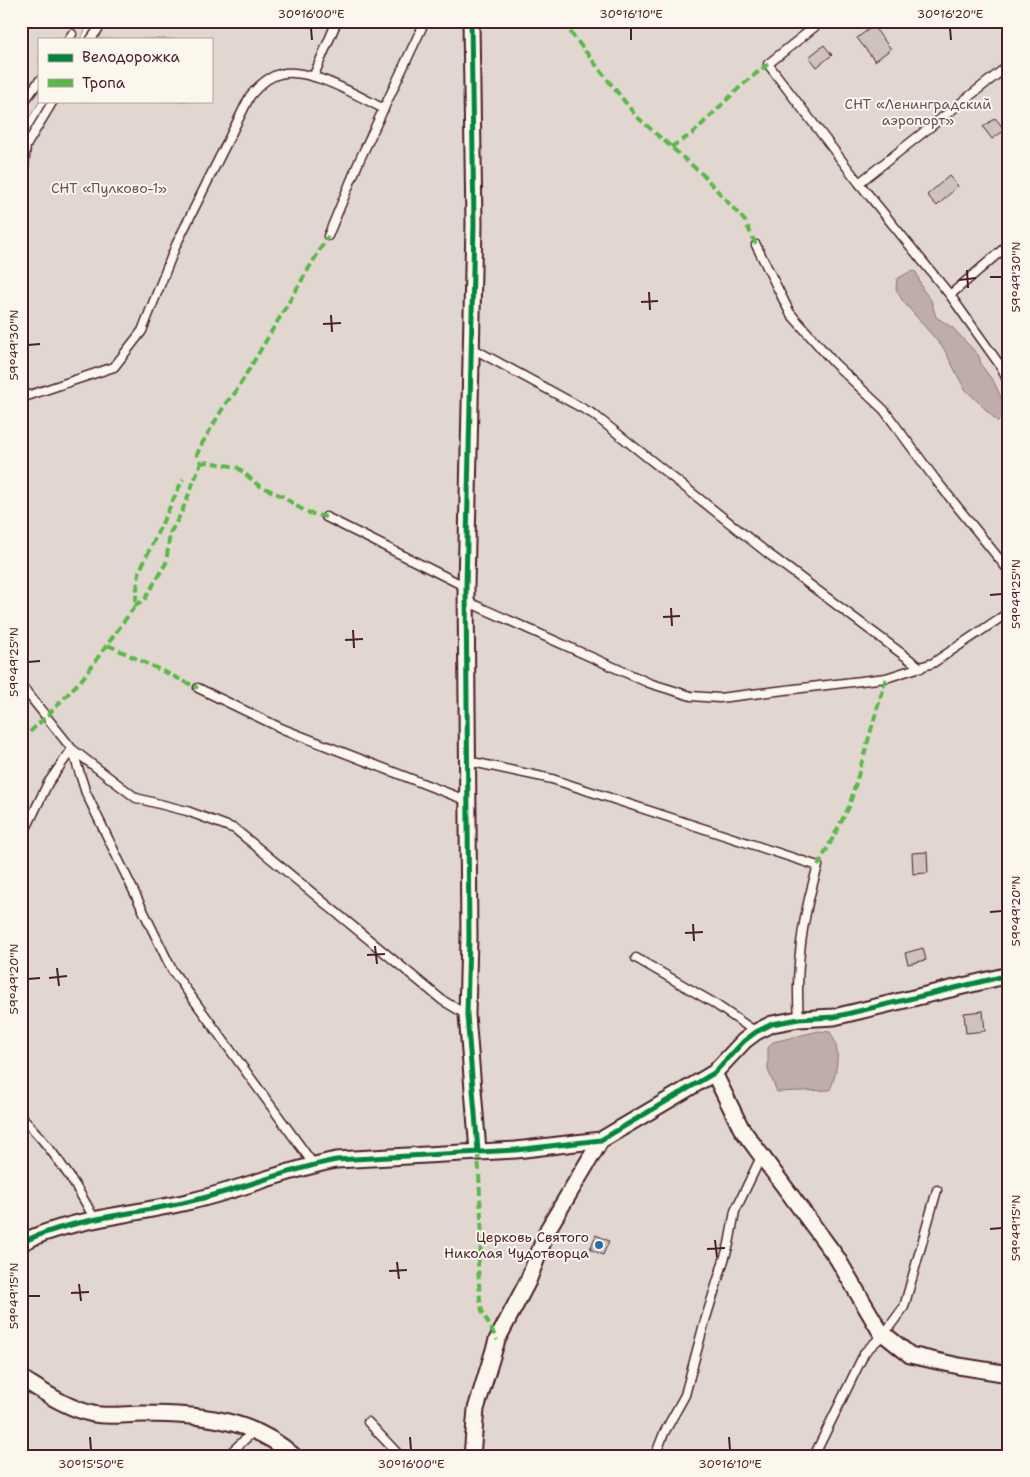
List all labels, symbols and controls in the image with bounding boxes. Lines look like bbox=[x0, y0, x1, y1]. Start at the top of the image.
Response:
text: 30°16'00"E bbox=[278, 6, 344, 22]
text: 30°16'10"E bbox=[599, 6, 663, 22]
text: 30°16'20"E bbox=[917, 6, 983, 22]
legend bbox=[38, 38, 212, 102]
text: Велодорожка bbox=[82, 47, 181, 67]
text: Тропа bbox=[82, 73, 126, 93]
park label: СНТ «Ленинградский аэропорт» bbox=[845, 95, 991, 129]
park label: СНТ «Пулково-1» bbox=[51, 179, 167, 197]
text: 59°49'30"N bbox=[1008, 242, 1024, 313]
text: 59°49'30"N bbox=[6, 310, 22, 381]
text: 59°49'25"N bbox=[1008, 559, 1024, 629]
text: 59°49'25"N bbox=[6, 627, 22, 697]
text: 59°49'20"N bbox=[1008, 876, 1024, 946]
text: 59°49'20"N bbox=[6, 944, 22, 1014]
text: 59°49'15"N bbox=[1008, 1195, 1024, 1261]
place label: Церковь Святого Николая Чудотворца bbox=[444, 1228, 589, 1262]
marker: Церковь Святого Николая Чудотворца bbox=[593, 1239, 605, 1251]
text: 59°49'15"N bbox=[6, 1263, 22, 1329]
text: 30°15'50"E bbox=[58, 1456, 124, 1472]
text: 30°16'00"E bbox=[378, 1456, 444, 1472]
text: 30°16'10"E bbox=[698, 1456, 762, 1472]

